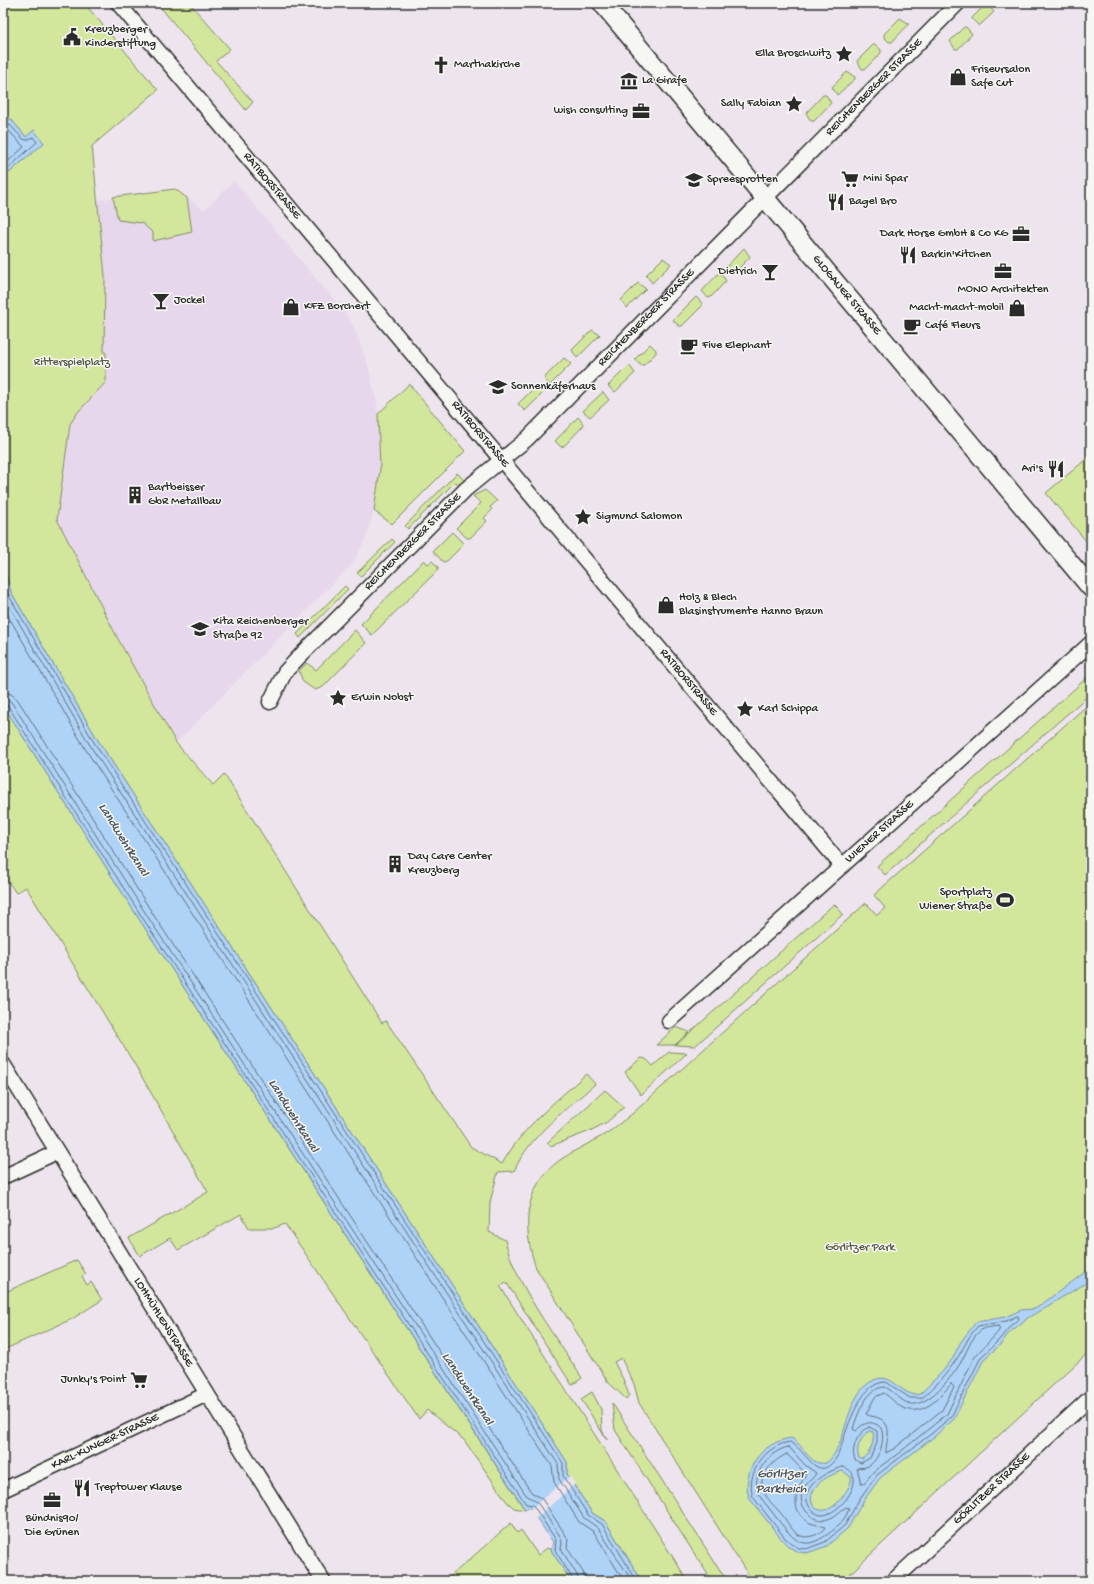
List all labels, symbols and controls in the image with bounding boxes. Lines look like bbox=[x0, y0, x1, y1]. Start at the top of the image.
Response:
place label: Kreuzberger Kinderstiftung bbox=[85, 23, 156, 51]
public building icon: Kreuzberger Kinderstiftung bbox=[62, 27, 82, 47]
street label: REICHENBERGER STRASSE bbox=[823, 35, 926, 139]
place icon: Ella Broschwitz bbox=[834, 44, 854, 64]
place label: Ella Broschwitz bbox=[755, 47, 832, 61]
church icon: Marthakirche bbox=[431, 55, 451, 75]
place label: Marthakirche bbox=[454, 58, 521, 72]
place label: Friseursalon Safe Cut bbox=[970, 63, 1030, 91]
shop icon: Friseursalon Safe Cut bbox=[948, 67, 968, 87]
museum icon: La Girafe bbox=[619, 71, 639, 91]
place label: La Girafe bbox=[642, 74, 688, 88]
place icon: Sally Fabian bbox=[784, 94, 804, 114]
place label: Sally Fabian bbox=[721, 97, 781, 111]
office icon: wish consulting bbox=[631, 101, 651, 121]
place label: wish consulting bbox=[554, 104, 628, 118]
street label: RATIBORSTRASSE bbox=[240, 150, 304, 223]
supermarket icon: Mini Spar bbox=[840, 169, 860, 189]
school or university icon: Spreesprotten bbox=[684, 170, 704, 190]
place label: Mini Spar bbox=[863, 172, 909, 186]
place label: Spreesprotten bbox=[707, 173, 778, 187]
restaurant icon: Bagel Bro bbox=[826, 192, 846, 212]
place label: Bagel Bro bbox=[848, 195, 897, 209]
office icon: Dark Horse GmbH & Co KG bbox=[1011, 224, 1031, 244]
place label: Dark Horse GmbH & Co KG bbox=[879, 227, 1008, 241]
restaurant icon: Barkin'Kitchen bbox=[898, 245, 918, 265]
place label: Barkin'Kitchen bbox=[920, 248, 992, 262]
street label: GLOGAUER STRASSE bbox=[809, 253, 884, 338]
office icon: MONO Architekten bbox=[993, 261, 1013, 281]
bar icon: Dietrich bbox=[760, 262, 780, 282]
place label: Dietrich bbox=[717, 265, 758, 279]
street label: REICHENBERGER STRASSE bbox=[595, 266, 698, 370]
place label: MONO Architekten bbox=[957, 283, 1049, 297]
bar icon: Jockel bbox=[151, 291, 171, 311]
place label: Jockel bbox=[174, 294, 205, 308]
shop icon: KFZ Borchert bbox=[281, 297, 301, 317]
shop icon: Macht-macht-mobil bbox=[1007, 298, 1027, 318]
place label: KFZ Borchert bbox=[304, 300, 371, 314]
place label: Macht-macht-mobil bbox=[909, 301, 1004, 315]
cafe icon: Café Fleurs bbox=[902, 316, 922, 336]
place label: Café Fleurs bbox=[925, 319, 981, 333]
cafe icon: Five Elephant bbox=[679, 336, 699, 356]
place label: Five Elephant bbox=[701, 339, 772, 353]
park label: Ritterspielplatz bbox=[34, 356, 111, 370]
school or university icon: Sonnenkäferhaus bbox=[488, 377, 508, 397]
place label: Sonnenkäferhaus bbox=[511, 380, 596, 394]
street label: RATIBORSTRASSE bbox=[448, 398, 512, 471]
restaurant icon: Ari's bbox=[1046, 459, 1066, 479]
place label: Ari's bbox=[1022, 462, 1044, 476]
place label: Bartbeisser GbR Metallbau bbox=[147, 481, 221, 509]
building icon: Bartbeisser GbR Metallbau bbox=[125, 485, 145, 505]
street label: REICHENBERGER STRASSE bbox=[362, 490, 465, 594]
place icon: Sigmund Salomon bbox=[573, 507, 593, 527]
place label: Sigmund Salomon bbox=[596, 510, 683, 524]
place label: Holz & Blech Blasinstrumente Hanno Braun bbox=[678, 591, 823, 619]
shop icon: Holz & Blech Blasinstrumente Hanno Braun bbox=[656, 595, 676, 615]
place label: Kita Reichenberger Straße 92 bbox=[213, 615, 310, 643]
school or university icon: Kita Reichenberger Straße 92 bbox=[190, 619, 210, 639]
street label: RATIBORSTRASSE bbox=[656, 646, 720, 719]
place icon: Erwin Nobst bbox=[328, 688, 348, 708]
place label: Erwin Nobst bbox=[351, 691, 414, 705]
place icon: Karl Schippa bbox=[735, 699, 755, 719]
place label: Karl Schippa bbox=[758, 702, 819, 716]
street label: WIENER STRASSE bbox=[843, 798, 917, 867]
water label: Landwehrkanal bbox=[95, 801, 152, 880]
place label: Day Care Center Kreuzberg bbox=[407, 850, 493, 878]
building icon: Day Care Center Kreuzberg bbox=[385, 854, 405, 874]
place label: Sportplatz Wiener Straße bbox=[919, 886, 993, 914]
sports icon: Sportplatz Wiener Straße bbox=[995, 890, 1015, 910]
water label: Landwehrkanal bbox=[265, 1077, 322, 1156]
park label: Görlitzer Park bbox=[825, 1241, 896, 1255]
street label: LOHMÜHLENSTRASSE bbox=[130, 1275, 196, 1370]
water label: Landwehrkanal bbox=[438, 1350, 497, 1429]
supermarket icon: Junky's Point bbox=[129, 1370, 149, 1390]
place label: Junky's Point bbox=[61, 1373, 127, 1387]
street label: KARL-KUNGER-STRASSE bbox=[49, 1410, 162, 1473]
street label: GÖRLITZER STRASSE bbox=[951, 1450, 1034, 1528]
water label: Görlitzer Parkteich bbox=[755, 1467, 808, 1497]
restaurant icon: Treptower Klause bbox=[72, 1478, 92, 1498]
place label: Treptower Klause bbox=[94, 1481, 183, 1495]
office icon: Bündnis90/ Die Grünen bbox=[42, 1490, 62, 1510]
place label: Bündnis90/ Die Grünen bbox=[24, 1512, 80, 1540]

